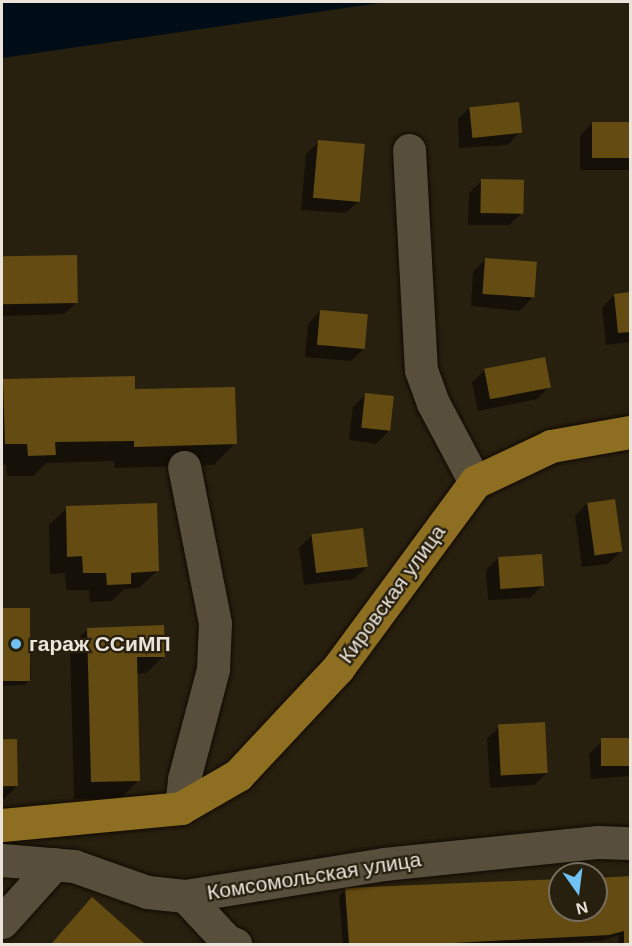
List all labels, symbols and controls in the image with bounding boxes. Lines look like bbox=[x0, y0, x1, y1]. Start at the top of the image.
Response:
street label: Кировская улица bbox=[333, 520, 451, 668]
place label: гараж ССиМП bbox=[29, 631, 170, 657]
marker: гараж ССиМП bbox=[7, 635, 25, 653]
street label: Комсомольская улица bbox=[205, 847, 423, 905]
north arrow bbox=[548, 862, 608, 922]
text: N bbox=[574, 898, 590, 918]

